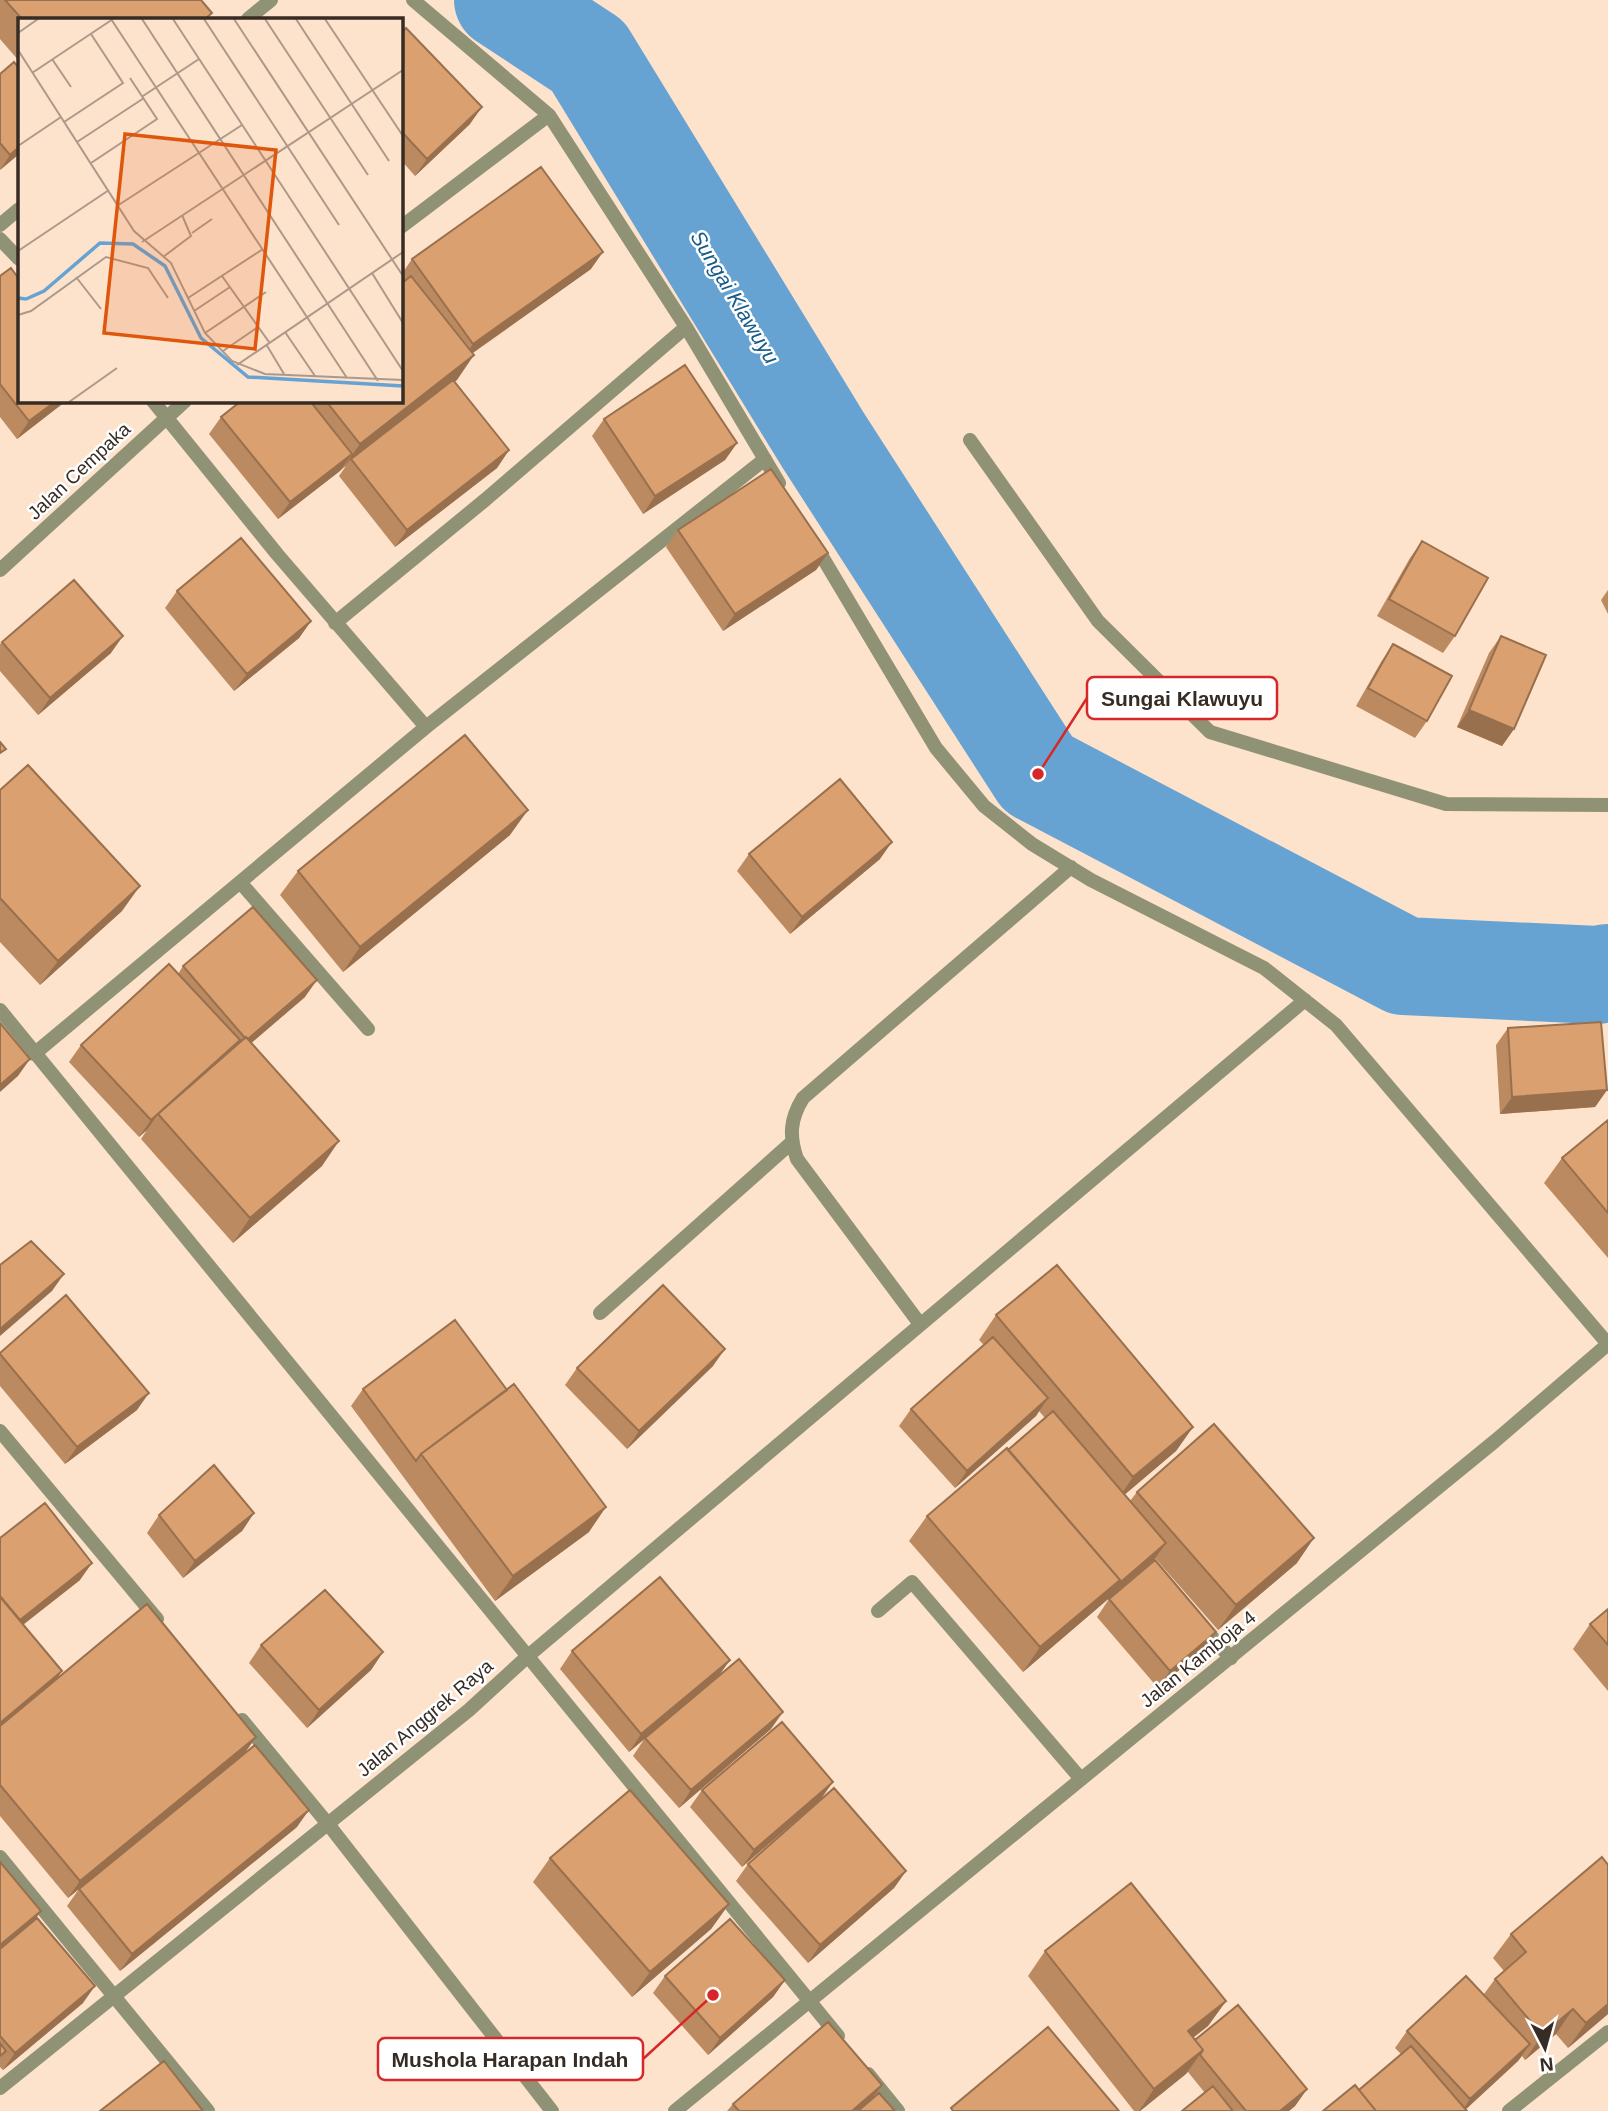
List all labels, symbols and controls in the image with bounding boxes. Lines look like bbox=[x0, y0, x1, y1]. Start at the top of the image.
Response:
inset map bbox=[18, 18, 402, 402]
water label: Sungai Klawuyu bbox=[686, 227, 784, 368]
street label: Jalan Cempaka bbox=[24, 418, 135, 524]
callout: Sungai Klawuyu bbox=[1087, 677, 1277, 719]
text: Sungai Klawuyu bbox=[1101, 687, 1263, 710]
street label: Jalan Kamboja 4 bbox=[1136, 1606, 1260, 1712]
street label: Jalan Anggrek Raya bbox=[353, 1655, 497, 1781]
north arrow bbox=[1510, 2013, 1580, 2083]
callout: Mushola Harapan Indah bbox=[378, 2038, 643, 2080]
text: Mushola Harapan Indah bbox=[392, 2048, 628, 2071]
text: N bbox=[1539, 2053, 1555, 2076]

